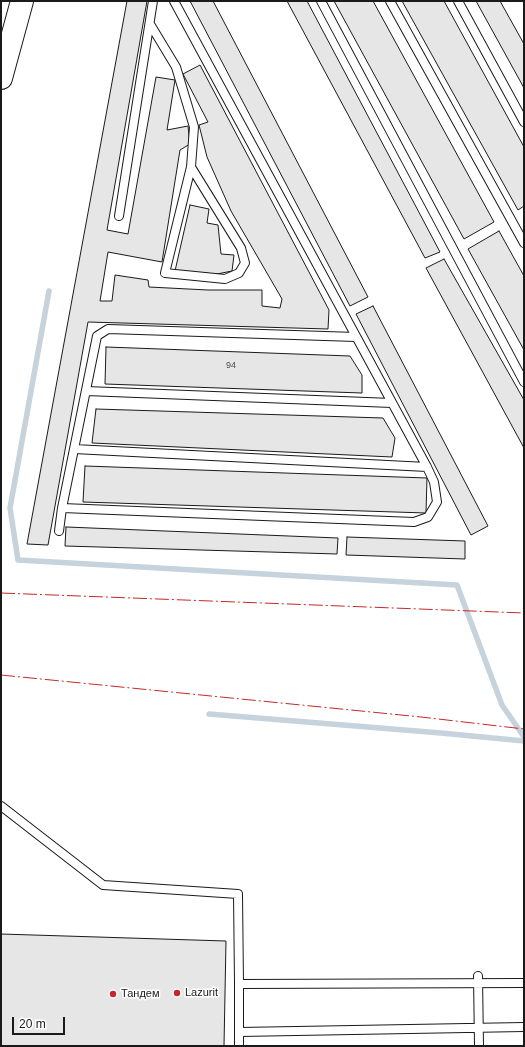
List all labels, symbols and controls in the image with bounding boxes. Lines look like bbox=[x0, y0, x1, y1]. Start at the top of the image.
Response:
house number: 94 bbox=[226, 361, 236, 371]
place label: Lazurit bbox=[185, 986, 218, 1000]
place label: Тандем bbox=[121, 987, 160, 1001]
marker: Lazurit bbox=[172, 988, 182, 998]
marker: Тандем bbox=[108, 989, 118, 999]
scale bar bbox=[14, 1009, 67, 1035]
text: 20 m bbox=[19, 1017, 46, 1031]

